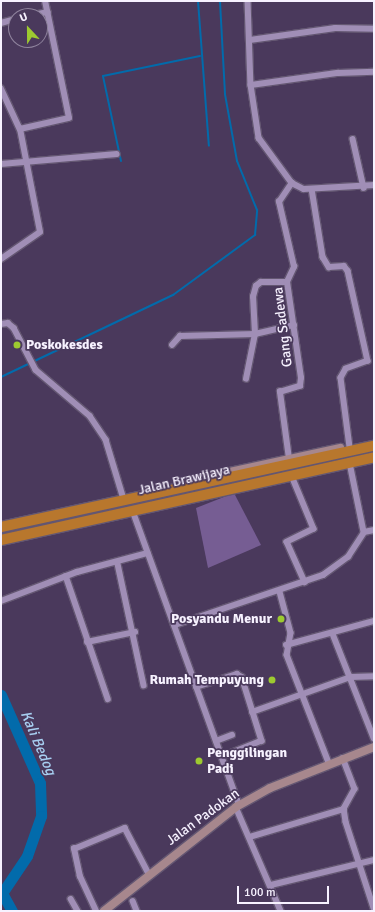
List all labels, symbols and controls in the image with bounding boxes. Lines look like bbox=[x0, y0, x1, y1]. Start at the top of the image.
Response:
north arrow bbox=[8, 8, 48, 48]
text: U bbox=[18, 10, 30, 25]
street label: Gang Sadewa bbox=[270, 286, 296, 368]
place label: Poskokesdes bbox=[26, 337, 103, 353]
marker: Poskokesdes bbox=[11, 339, 23, 351]
street label: Jalan Brawijaya bbox=[137, 461, 231, 499]
place label: Posyandu Menur bbox=[171, 611, 272, 627]
marker: Posyandu Menur bbox=[275, 613, 287, 625]
place label: Rumah Tempuyung bbox=[150, 672, 264, 688]
marker: Rumah Tempuyung bbox=[267, 675, 277, 685]
water label: Kali Bedog bbox=[16, 708, 60, 778]
place label: Penggilingan Padi bbox=[207, 745, 287, 778]
marker: Penggilingan Padi bbox=[194, 756, 204, 766]
street label: Jalan Padokan bbox=[163, 785, 243, 849]
scale bar bbox=[239, 878, 331, 904]
text: 100 m bbox=[244, 885, 276, 900]

